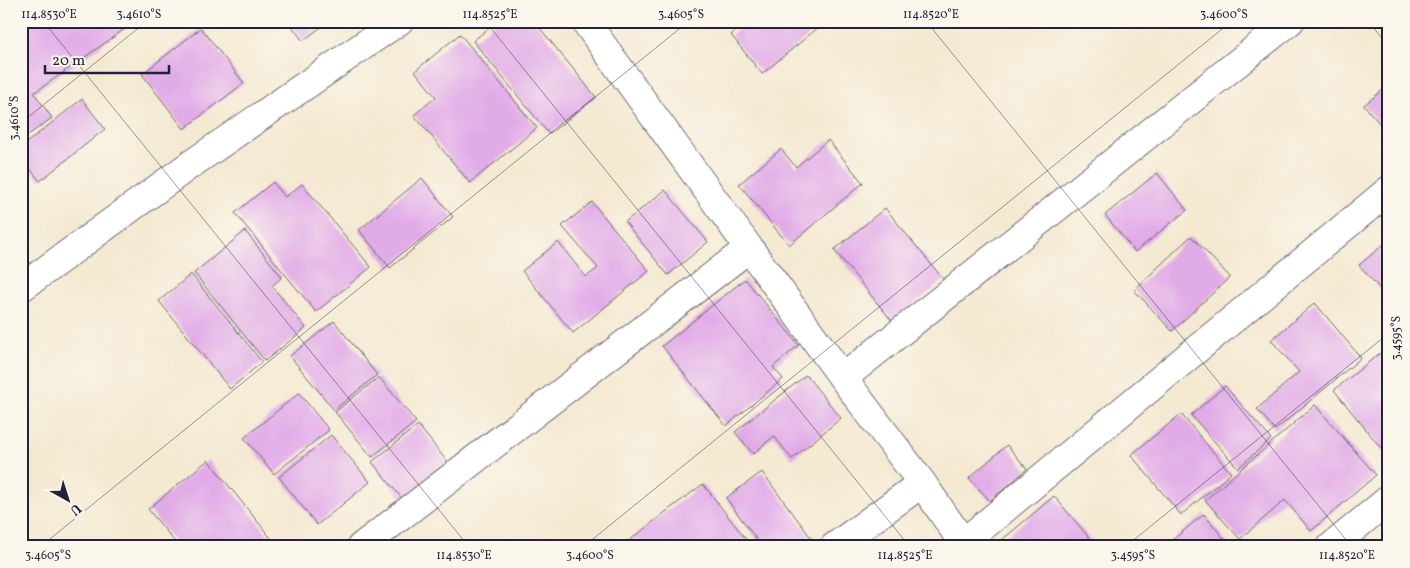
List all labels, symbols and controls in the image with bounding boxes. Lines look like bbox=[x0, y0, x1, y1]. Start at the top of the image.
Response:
text: 114.8530°E bbox=[21, 7, 77, 23]
text: 3.4610°S bbox=[117, 7, 161, 23]
text: 114.8525°E bbox=[463, 7, 517, 23]
text: 3.4605°S bbox=[658, 7, 704, 23]
text: 114.8520°E bbox=[903, 7, 959, 23]
text: 3.4600°S bbox=[1200, 7, 1248, 23]
scale bar bbox=[45, 42, 169, 74]
text: 20 m bbox=[52, 51, 85, 72]
text: 3.4610°S bbox=[7, 96, 23, 140]
text: 3.4595°S bbox=[1389, 316, 1405, 360]
north arrow bbox=[42, 476, 92, 526]
text: U bbox=[65, 499, 85, 520]
text: 3.4605°S bbox=[25, 548, 71, 564]
text: 114.8530°E bbox=[436, 548, 492, 564]
text: 3.4600°S bbox=[566, 548, 614, 564]
text: 114.8525°E bbox=[878, 548, 932, 564]
text: 3.4595°S bbox=[1111, 548, 1155, 564]
text: 114.8520°E bbox=[1319, 548, 1375, 564]

